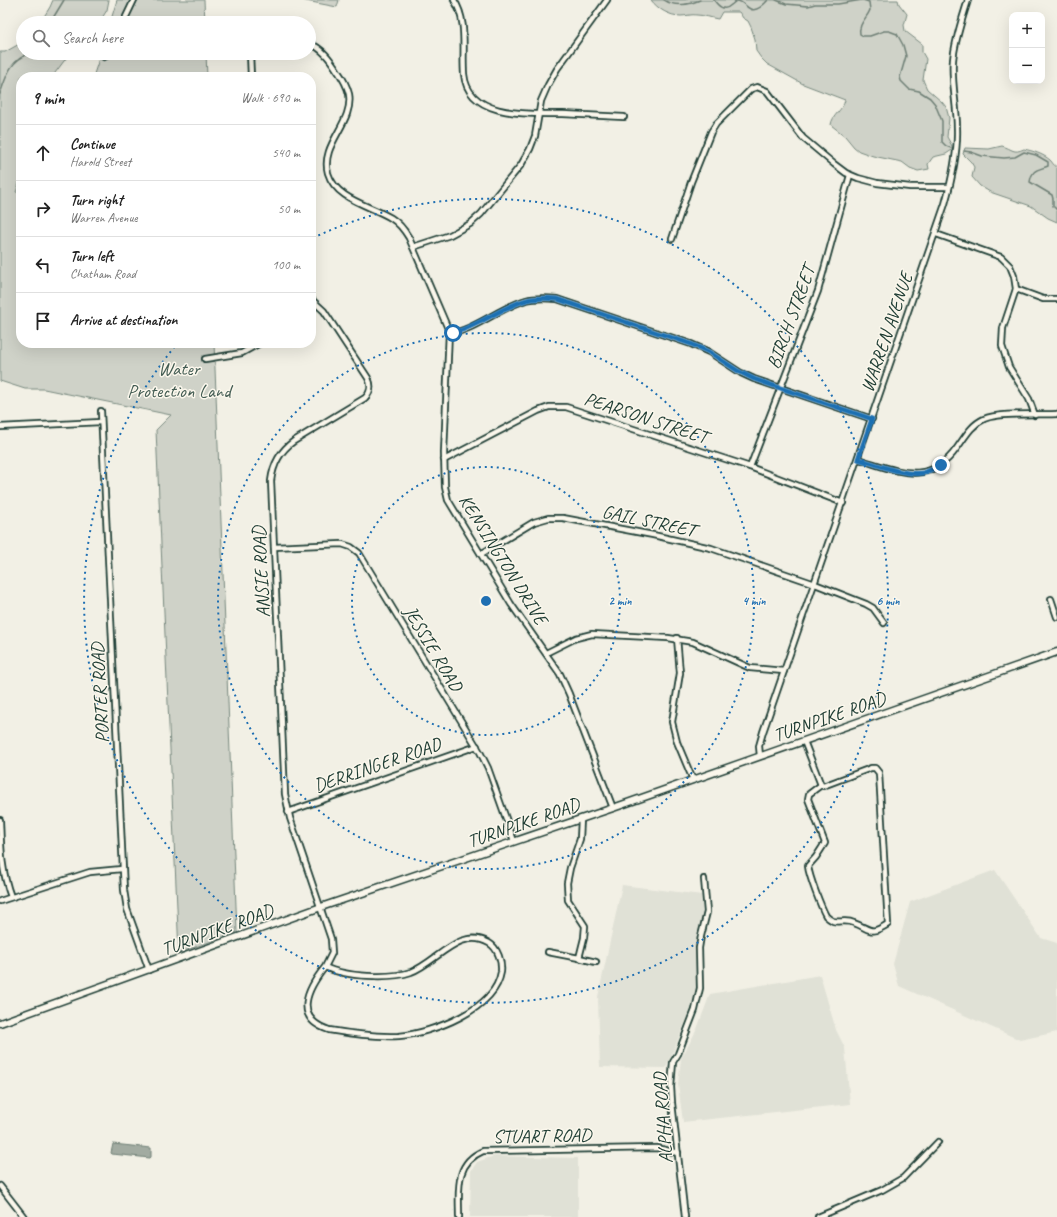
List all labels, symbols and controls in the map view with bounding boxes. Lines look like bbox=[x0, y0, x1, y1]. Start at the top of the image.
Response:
map controls bbox=[1009, 12, 1045, 84]
button: + bbox=[1009, 12, 1045, 48]
search box bbox=[16, 16, 316, 60]
icon: search bbox=[30, 27, 52, 49]
text: Search here bbox=[62, 29, 123, 48]
button: − bbox=[1009, 48, 1045, 84]
text: 9 min bbox=[32, 88, 64, 109]
text: Walk · 690 m bbox=[241, 90, 300, 106]
text: Continue bbox=[70, 135, 115, 154]
icon: ahead bbox=[32, 142, 54, 164]
text: 540 m bbox=[272, 145, 300, 161]
text: Harold Street bbox=[70, 154, 131, 170]
text: Turn right bbox=[70, 191, 123, 210]
icon: right bbox=[32, 198, 54, 220]
text: 50 m bbox=[278, 201, 300, 217]
text: Warren Avenue bbox=[70, 210, 138, 226]
text: Turn left bbox=[70, 247, 113, 266]
icon: left bbox=[32, 254, 54, 276]
text: 100 m bbox=[272, 257, 300, 273]
street label: BIRCH STREET bbox=[761, 258, 822, 372]
text: Chatham Road bbox=[70, 266, 136, 282]
street label: WARREN AVENUE bbox=[855, 267, 919, 395]
icon: arrive bbox=[32, 310, 54, 332]
text: Arrive at destination bbox=[70, 311, 177, 330]
route start bbox=[444, 324, 462, 342]
park label: Water Protection Land bbox=[127, 357, 234, 403]
street label: PEARSON STREET bbox=[581, 387, 715, 451]
route end bbox=[932, 456, 950, 474]
street label: KENSINGTON DRIVE bbox=[453, 490, 554, 631]
street label: GAIL STREET bbox=[600, 499, 703, 544]
street label: ANSIE ROAD bbox=[247, 524, 275, 618]
text: 2 min bbox=[609, 593, 632, 609]
text: 4 min bbox=[743, 593, 766, 609]
text: 6 min bbox=[876, 593, 900, 609]
centre of rings bbox=[479, 594, 493, 608]
street label: JESSIE ROAD bbox=[398, 601, 469, 697]
street label: PORTER ROAD bbox=[85, 640, 115, 744]
street label: TURNPIKE ROAD bbox=[770, 686, 891, 747]
street label: DERRINGER ROAD bbox=[311, 731, 446, 798]
street label: TURNPIKE ROAD bbox=[464, 792, 585, 853]
street label: TURNPIKE ROAD bbox=[158, 898, 278, 961]
street label: ALPHA ROAD bbox=[648, 1070, 678, 1164]
street label: STUART ROAD bbox=[493, 1123, 593, 1149]

